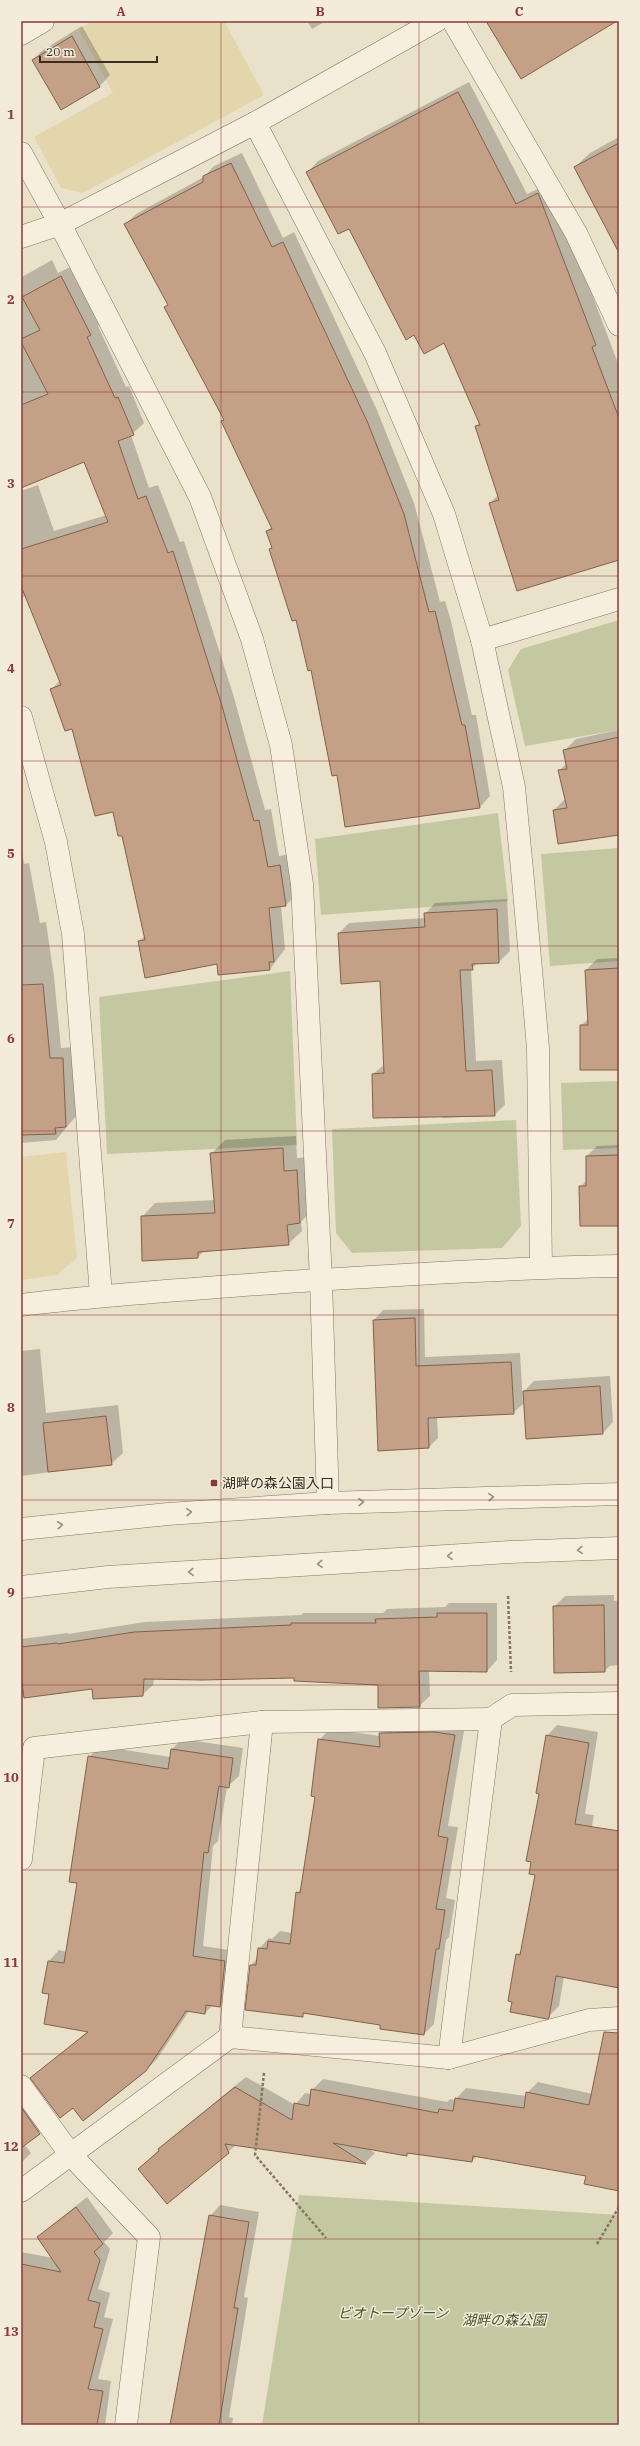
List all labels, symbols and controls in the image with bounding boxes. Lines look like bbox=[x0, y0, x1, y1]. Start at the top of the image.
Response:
text: A bbox=[116, 3, 126, 20]
text: B bbox=[315, 3, 325, 20]
text: C bbox=[515, 3, 524, 20]
scale bar bbox=[40, 38, 157, 64]
text: 20 m bbox=[46, 44, 75, 59]
text: 1 bbox=[7, 106, 15, 123]
text: 2 bbox=[7, 291, 15, 308]
text: 3 bbox=[7, 475, 15, 492]
text: 4 bbox=[7, 660, 15, 677]
text: 5 bbox=[7, 845, 15, 862]
text: 6 bbox=[7, 1030, 15, 1047]
text: 7 bbox=[7, 1215, 15, 1232]
text: 8 bbox=[7, 1399, 15, 1416]
place label: 湖畔の森公園入口 bbox=[222, 1474, 334, 1492]
marker: 湖畔の森公園入口 bbox=[209, 1478, 219, 1488]
one-way arrow bbox=[488, 1493, 494, 1502]
one-way arrow bbox=[358, 1498, 364, 1506]
one-way arrow bbox=[186, 1508, 192, 1517]
one-way arrow bbox=[57, 1521, 63, 1530]
one-way arrow bbox=[577, 1545, 583, 1554]
one-way arrow bbox=[447, 1552, 453, 1560]
one-way arrow bbox=[317, 1560, 323, 1569]
one-way arrow bbox=[188, 1568, 194, 1576]
text: 9 bbox=[7, 1584, 15, 1601]
text: 10 bbox=[3, 1769, 19, 1786]
text: 11 bbox=[3, 1954, 19, 1971]
text: 12 bbox=[3, 2138, 19, 2155]
park label: ビオトープゾーン bbox=[338, 2304, 449, 2322]
park label: 湖畔の森公園 bbox=[462, 2311, 548, 2329]
text: 13 bbox=[3, 2323, 19, 2340]

